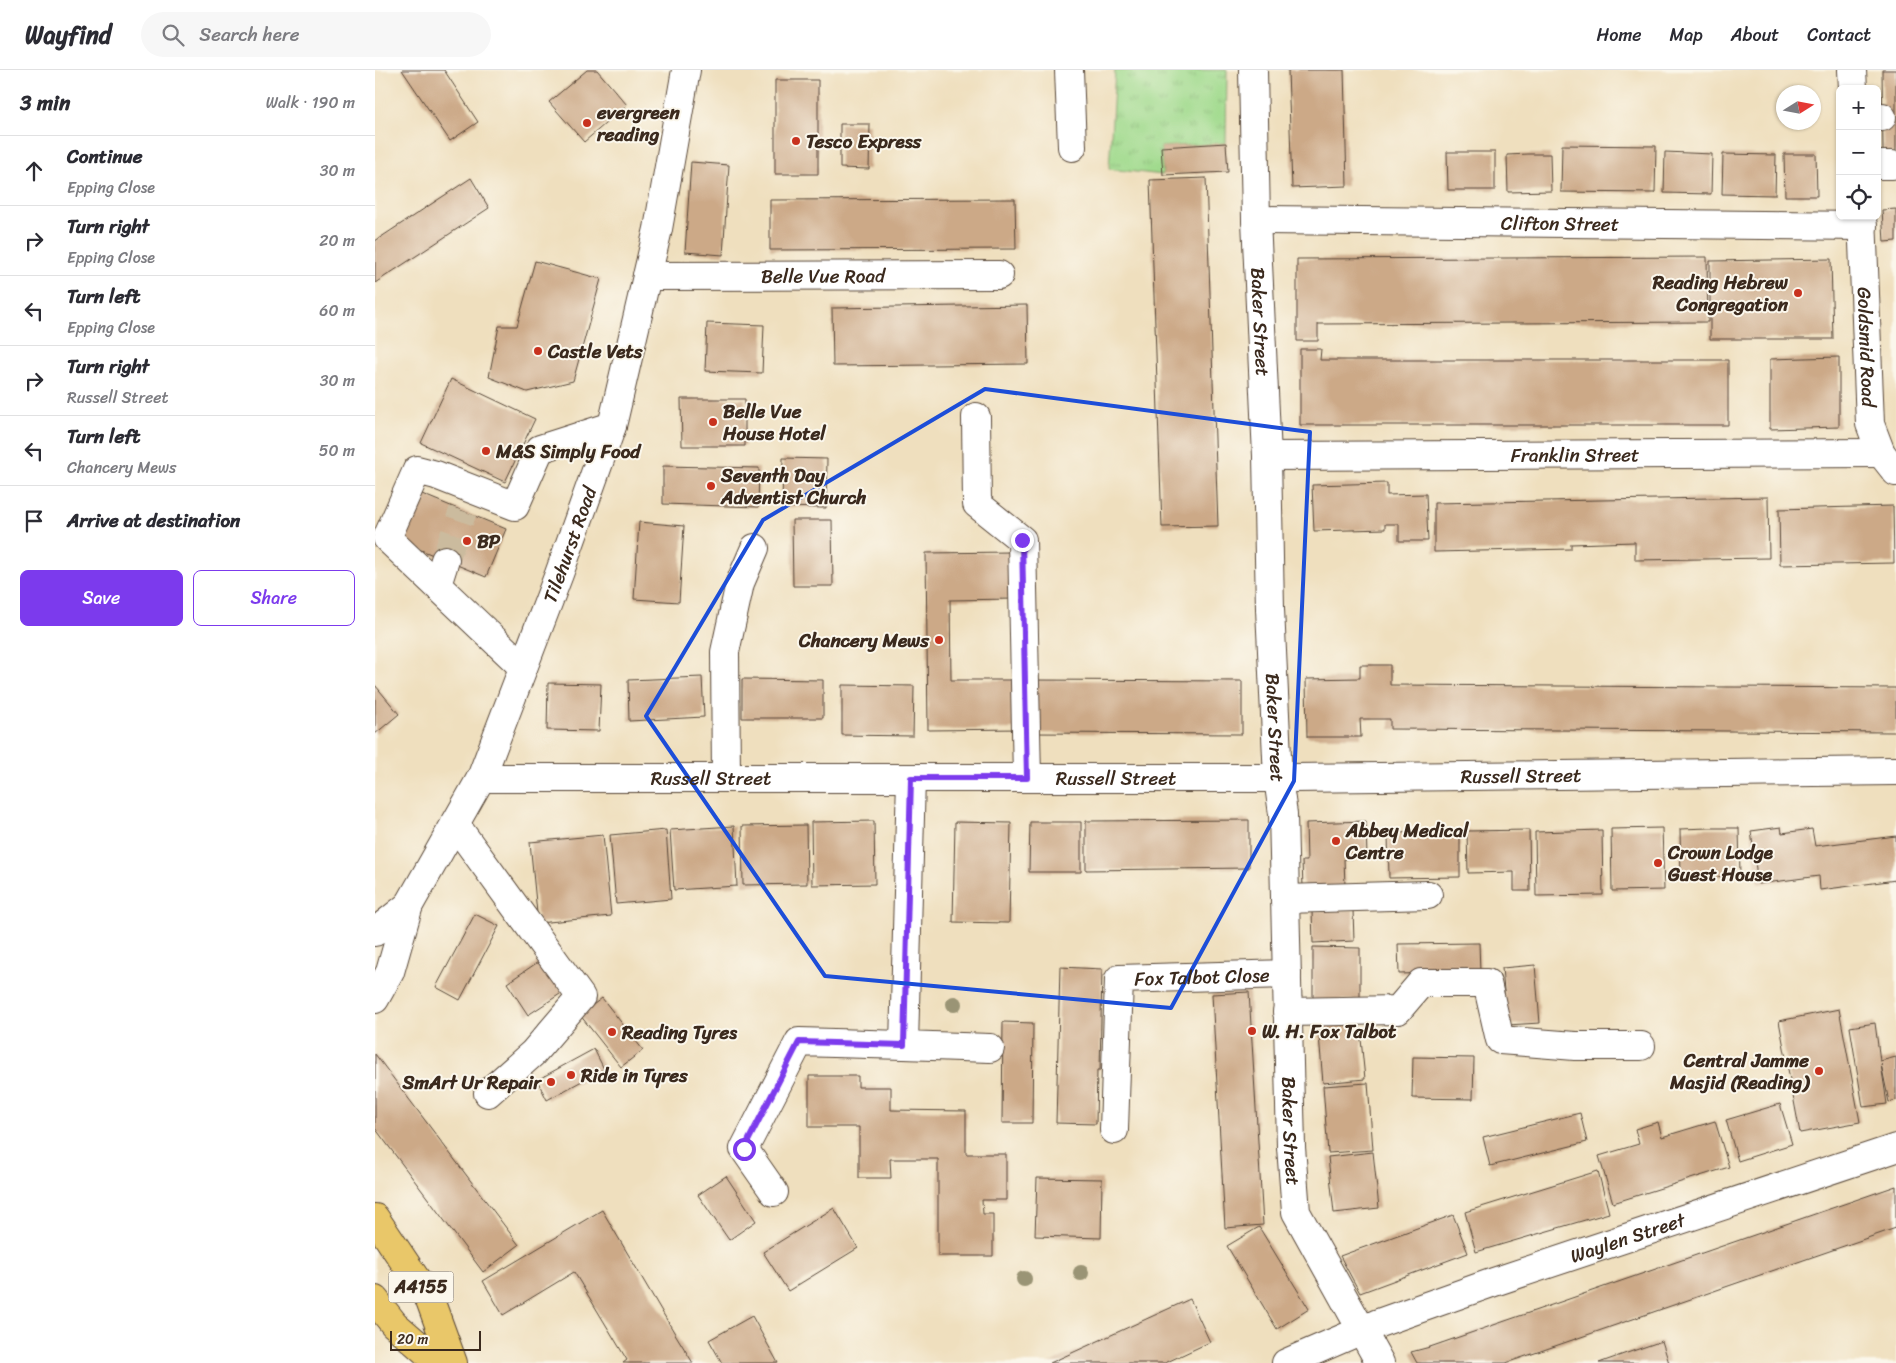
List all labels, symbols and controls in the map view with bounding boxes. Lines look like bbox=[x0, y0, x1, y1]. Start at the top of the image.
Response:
search box bbox=[141, 12, 491, 57]
text: Wayfind bbox=[25, 14, 111, 56]
text: Search here bbox=[199, 18, 299, 51]
text: Home bbox=[1597, 19, 1642, 51]
text: Map bbox=[1670, 19, 1703, 51]
text: About bbox=[1731, 19, 1779, 51]
text: Contact bbox=[1807, 19, 1871, 51]
icon: search bbox=[159, 21, 187, 49]
text: 3 min bbox=[20, 84, 70, 122]
north arrow bbox=[1776, 85, 1821, 130]
map controls bbox=[1836, 85, 1881, 220]
button: + bbox=[1836, 85, 1881, 130]
text: Walk · 190 m bbox=[266, 88, 355, 117]
place label: evergreen reading bbox=[596, 96, 680, 151]
marker: evergreen reading bbox=[581, 117, 593, 129]
place label: Tesco Express bbox=[806, 125, 922, 158]
button: − bbox=[1836, 130, 1881, 175]
marker: Tesco Express bbox=[790, 135, 802, 147]
text: Continue bbox=[67, 140, 143, 173]
text: 30 m bbox=[320, 156, 355, 185]
icon: ahead bbox=[20, 157, 48, 185]
text: Epping Close bbox=[67, 173, 155, 202]
button: locate bbox=[1836, 175, 1881, 220]
street label: Clifton Street bbox=[1501, 206, 1619, 241]
text: Turn right bbox=[67, 210, 149, 243]
text: 20 m bbox=[319, 226, 355, 255]
icon: right bbox=[20, 227, 48, 255]
text: Epping Close bbox=[67, 243, 155, 272]
street label: Belle Vue Road bbox=[761, 259, 887, 293]
place label: Reading Hebrew Congregation bbox=[1652, 266, 1789, 321]
street label: Baker Street bbox=[1241, 267, 1279, 377]
text: Turn left bbox=[67, 280, 140, 313]
street label: Goldsmid Road bbox=[1848, 286, 1885, 410]
marker: Reading Hebrew Congregation bbox=[1792, 287, 1804, 299]
text: 60 m bbox=[319, 296, 355, 325]
icon: left bbox=[20, 297, 48, 325]
text: Epping Close bbox=[67, 313, 155, 342]
place label: Castle Vets bbox=[547, 335, 644, 368]
marker: Castle Vets bbox=[532, 345, 544, 357]
text: Turn right bbox=[67, 350, 149, 383]
text: 30 m bbox=[320, 366, 355, 395]
icon: right bbox=[20, 367, 48, 395]
text: Russell Street bbox=[67, 383, 169, 412]
place label: Belle Vue House Hotel bbox=[722, 395, 826, 450]
marker: Belle Vue House Hotel bbox=[707, 416, 719, 428]
text: Turn left bbox=[67, 420, 140, 453]
place label: M&S Simply Food bbox=[495, 435, 642, 468]
text: 50 m bbox=[319, 436, 355, 465]
icon: left bbox=[20, 437, 48, 465]
street label: Franklin Street bbox=[1511, 438, 1639, 472]
marker: M&S Simply Food bbox=[480, 445, 492, 457]
text: Chancery Mews bbox=[67, 453, 176, 482]
place label: Seventh Day Adventist Church bbox=[720, 459, 867, 514]
street label: Tilehurst Road bbox=[533, 480, 607, 608]
marker: Seventh Day Adventist Church bbox=[705, 480, 717, 492]
text: Arrive at destination bbox=[67, 504, 240, 537]
icon: arrive bbox=[20, 507, 48, 535]
place label: BP bbox=[477, 525, 501, 558]
route end bbox=[1011, 529, 1034, 552]
marker: BP bbox=[461, 535, 473, 547]
button: Save bbox=[20, 570, 183, 626]
button: Share bbox=[193, 570, 355, 626]
place label: Chancery Mews bbox=[798, 624, 930, 657]
marker: Chancery Mews bbox=[933, 634, 945, 646]
street label: Baker Street bbox=[1256, 672, 1294, 783]
street label: Russell Street bbox=[1460, 759, 1582, 793]
street label: Russell Street bbox=[651, 762, 771, 795]
street label: Russell Street bbox=[1056, 762, 1176, 795]
place label: Abbey Medical Centre bbox=[1345, 814, 1469, 869]
marker: Abbey Medical Centre bbox=[1330, 835, 1342, 847]
place label: Crown Lodge Guest House bbox=[1667, 836, 1774, 891]
marker: Crown Lodge Guest House bbox=[1652, 857, 1664, 869]
street label: Fox Talbot Close bbox=[1134, 959, 1270, 996]
place label: W. H. Fox Talbot bbox=[1262, 1015, 1397, 1048]
place label: Reading Tyres bbox=[621, 1016, 738, 1049]
marker: W. H. Fox Talbot bbox=[1246, 1025, 1258, 1037]
marker: Reading Tyres bbox=[606, 1026, 618, 1038]
place label: Central Jamme Masjid (Reading) bbox=[1669, 1044, 1810, 1099]
place label: Ride in Tyres bbox=[580, 1059, 689, 1092]
marker: Central Jamme Masjid (Reading) bbox=[1813, 1065, 1825, 1077]
place label: SmArt Ur Repair bbox=[402, 1066, 542, 1099]
marker: Ride in Tyres bbox=[565, 1069, 577, 1081]
marker: SmArt Ur Repair bbox=[545, 1076, 557, 1088]
street label: Baker Street bbox=[1272, 1076, 1310, 1187]
route start bbox=[733, 1138, 756, 1161]
street label: Waylen Street bbox=[1566, 1203, 1691, 1272]
road number: A4155 bbox=[388, 1272, 453, 1302]
text: 20 m bbox=[397, 1327, 428, 1352]
scale bar bbox=[390, 1328, 481, 1351]

